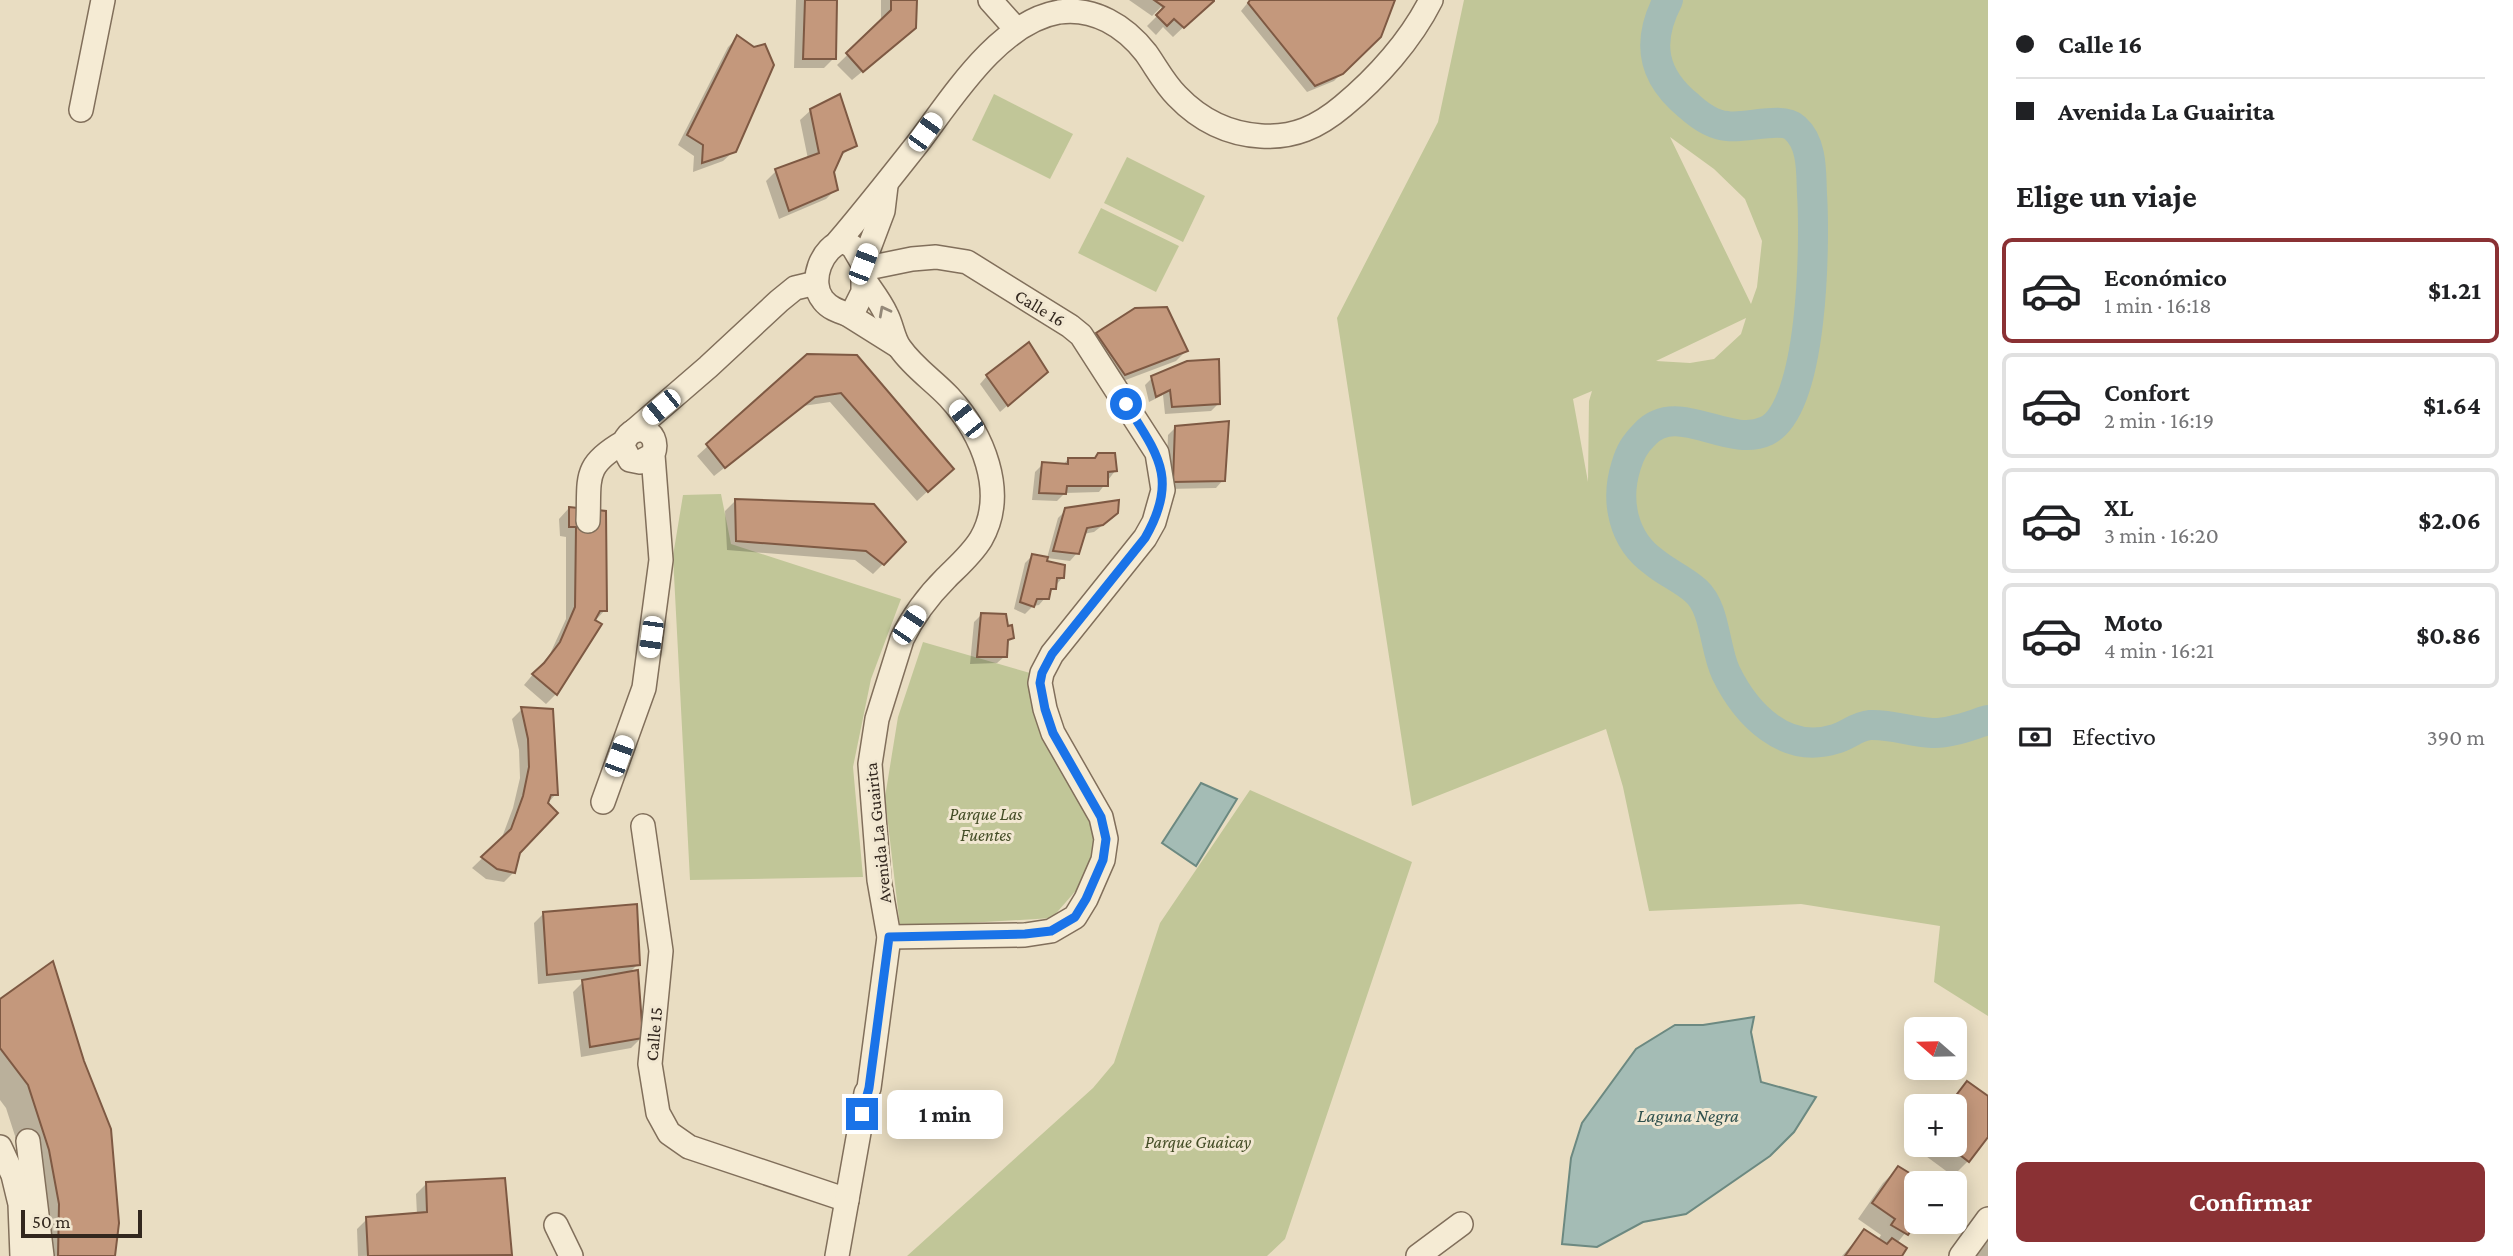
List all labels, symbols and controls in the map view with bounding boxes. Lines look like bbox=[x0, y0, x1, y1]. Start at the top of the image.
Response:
text: Calle 16 bbox=[2058, 30, 2142, 59]
text: Avenida La Guairita bbox=[2058, 97, 2275, 126]
car bbox=[905, 109, 946, 155]
text: Elige un viaje bbox=[2016, 178, 2197, 214]
car bbox=[846, 241, 881, 287]
icon: car bbox=[2020, 259, 2083, 322]
text: Económico bbox=[2104, 263, 2227, 292]
text: $1.21 bbox=[2428, 276, 2481, 305]
street label: Calle 16 bbox=[1011, 285, 1069, 331]
text: 1 min · 16:18 bbox=[2104, 292, 2212, 318]
one-way arrow bbox=[879, 305, 892, 318]
icon: car bbox=[2020, 374, 2083, 437]
text: Confort bbox=[2104, 378, 2190, 407]
car bbox=[639, 386, 684, 428]
route start bbox=[1110, 388, 1142, 420]
text: $1.64 bbox=[2423, 391, 2481, 420]
car bbox=[945, 396, 988, 442]
text: 2 min · 16:19 bbox=[2104, 407, 2214, 433]
icon: car bbox=[2020, 489, 2083, 552]
text: XL bbox=[2104, 493, 2133, 522]
text: $2.06 bbox=[2418, 506, 2481, 535]
text: 3 min · 16:20 bbox=[2104, 522, 2219, 548]
car bbox=[889, 602, 930, 648]
icon: car bbox=[2020, 604, 2083, 667]
text: Moto bbox=[2104, 608, 2163, 637]
car bbox=[638, 615, 665, 659]
text: $0.86 bbox=[2416, 621, 2481, 650]
text: 4 min · 16:21 bbox=[2104, 637, 2214, 663]
icon: cash bbox=[2016, 718, 2054, 756]
text: Efectivo bbox=[2072, 722, 2156, 751]
text: 390 m bbox=[2427, 724, 2485, 750]
car bbox=[602, 733, 637, 779]
street label: Avenida La Guairita bbox=[861, 762, 895, 904]
park label: Parque Las Fuentes bbox=[949, 804, 1023, 845]
street label: Calle 15 bbox=[642, 1006, 666, 1062]
north arrow bbox=[1904, 1017, 1967, 1080]
map controls bbox=[1904, 1017, 1967, 1234]
callout: 1 min bbox=[886, 1090, 1002, 1138]
button: + bbox=[1904, 1094, 1967, 1157]
route end bbox=[846, 1098, 878, 1130]
text: 1 min bbox=[919, 1101, 971, 1127]
water label: Laguna Negra bbox=[1637, 1105, 1739, 1126]
park label: Parque Guaicay bbox=[1145, 1132, 1252, 1152]
button: Confirmar bbox=[2016, 1162, 2485, 1242]
button: − bbox=[1904, 1171, 1967, 1234]
scale bar bbox=[21, 1207, 142, 1239]
text: 50 m bbox=[32, 1211, 71, 1232]

